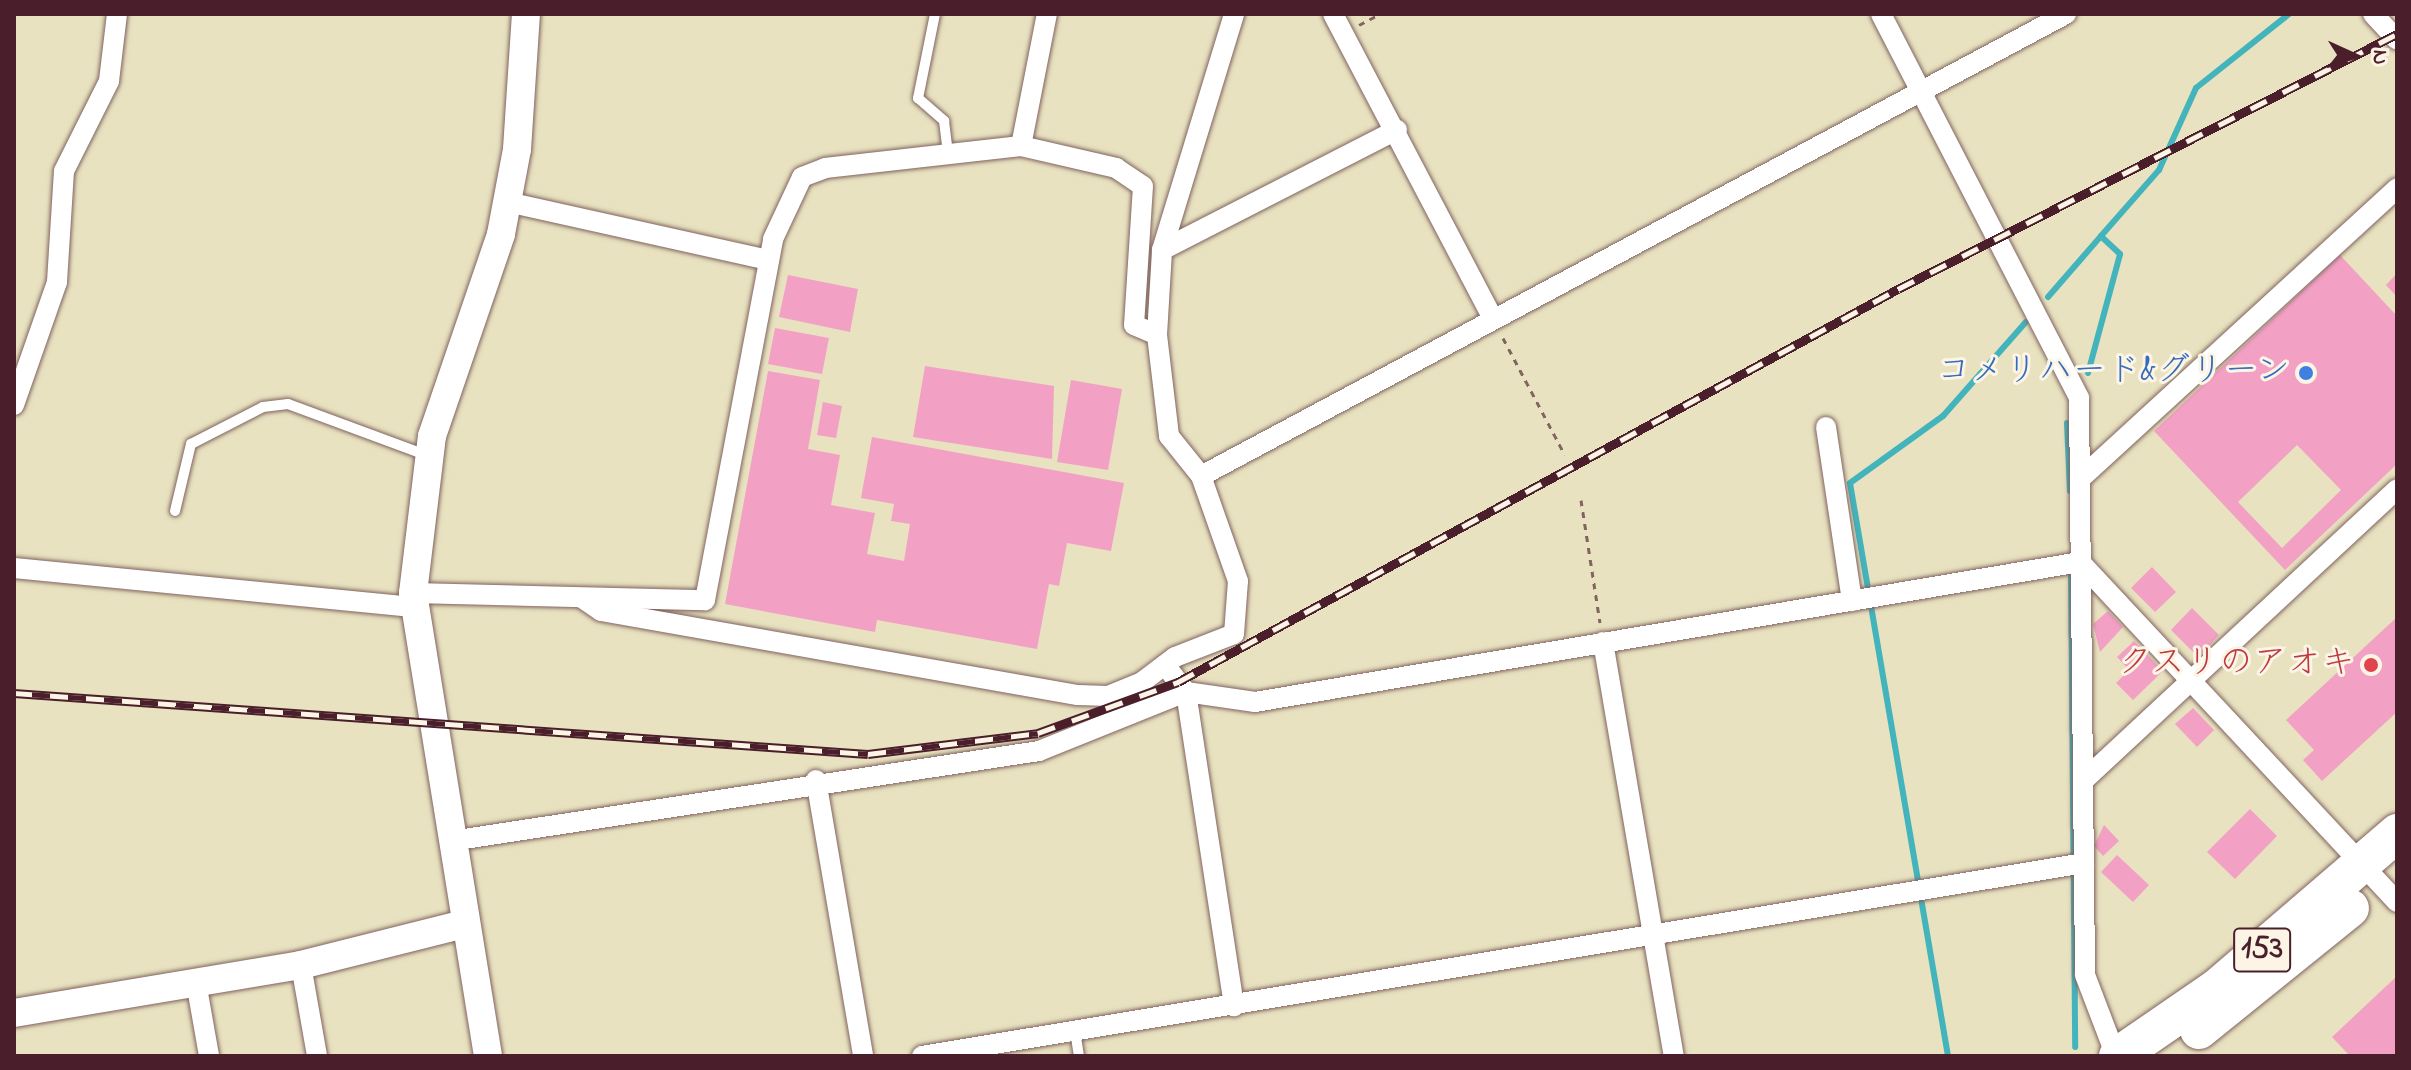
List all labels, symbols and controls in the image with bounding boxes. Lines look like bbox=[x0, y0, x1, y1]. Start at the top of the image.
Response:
north arrow bbox=[2315, 16, 2395, 96]
text: N bbox=[2363, 49, 2395, 66]
place label: コメリハード&グリーン bbox=[1934, 353, 2290, 393]
marker: コメリハード&グリーン bbox=[2297, 364, 2315, 382]
place label: クスリのアオキ bbox=[2117, 645, 2355, 685]
marker: クスリのアオキ bbox=[2362, 656, 2380, 674]
road number: 153 bbox=[2232, 922, 2292, 978]

